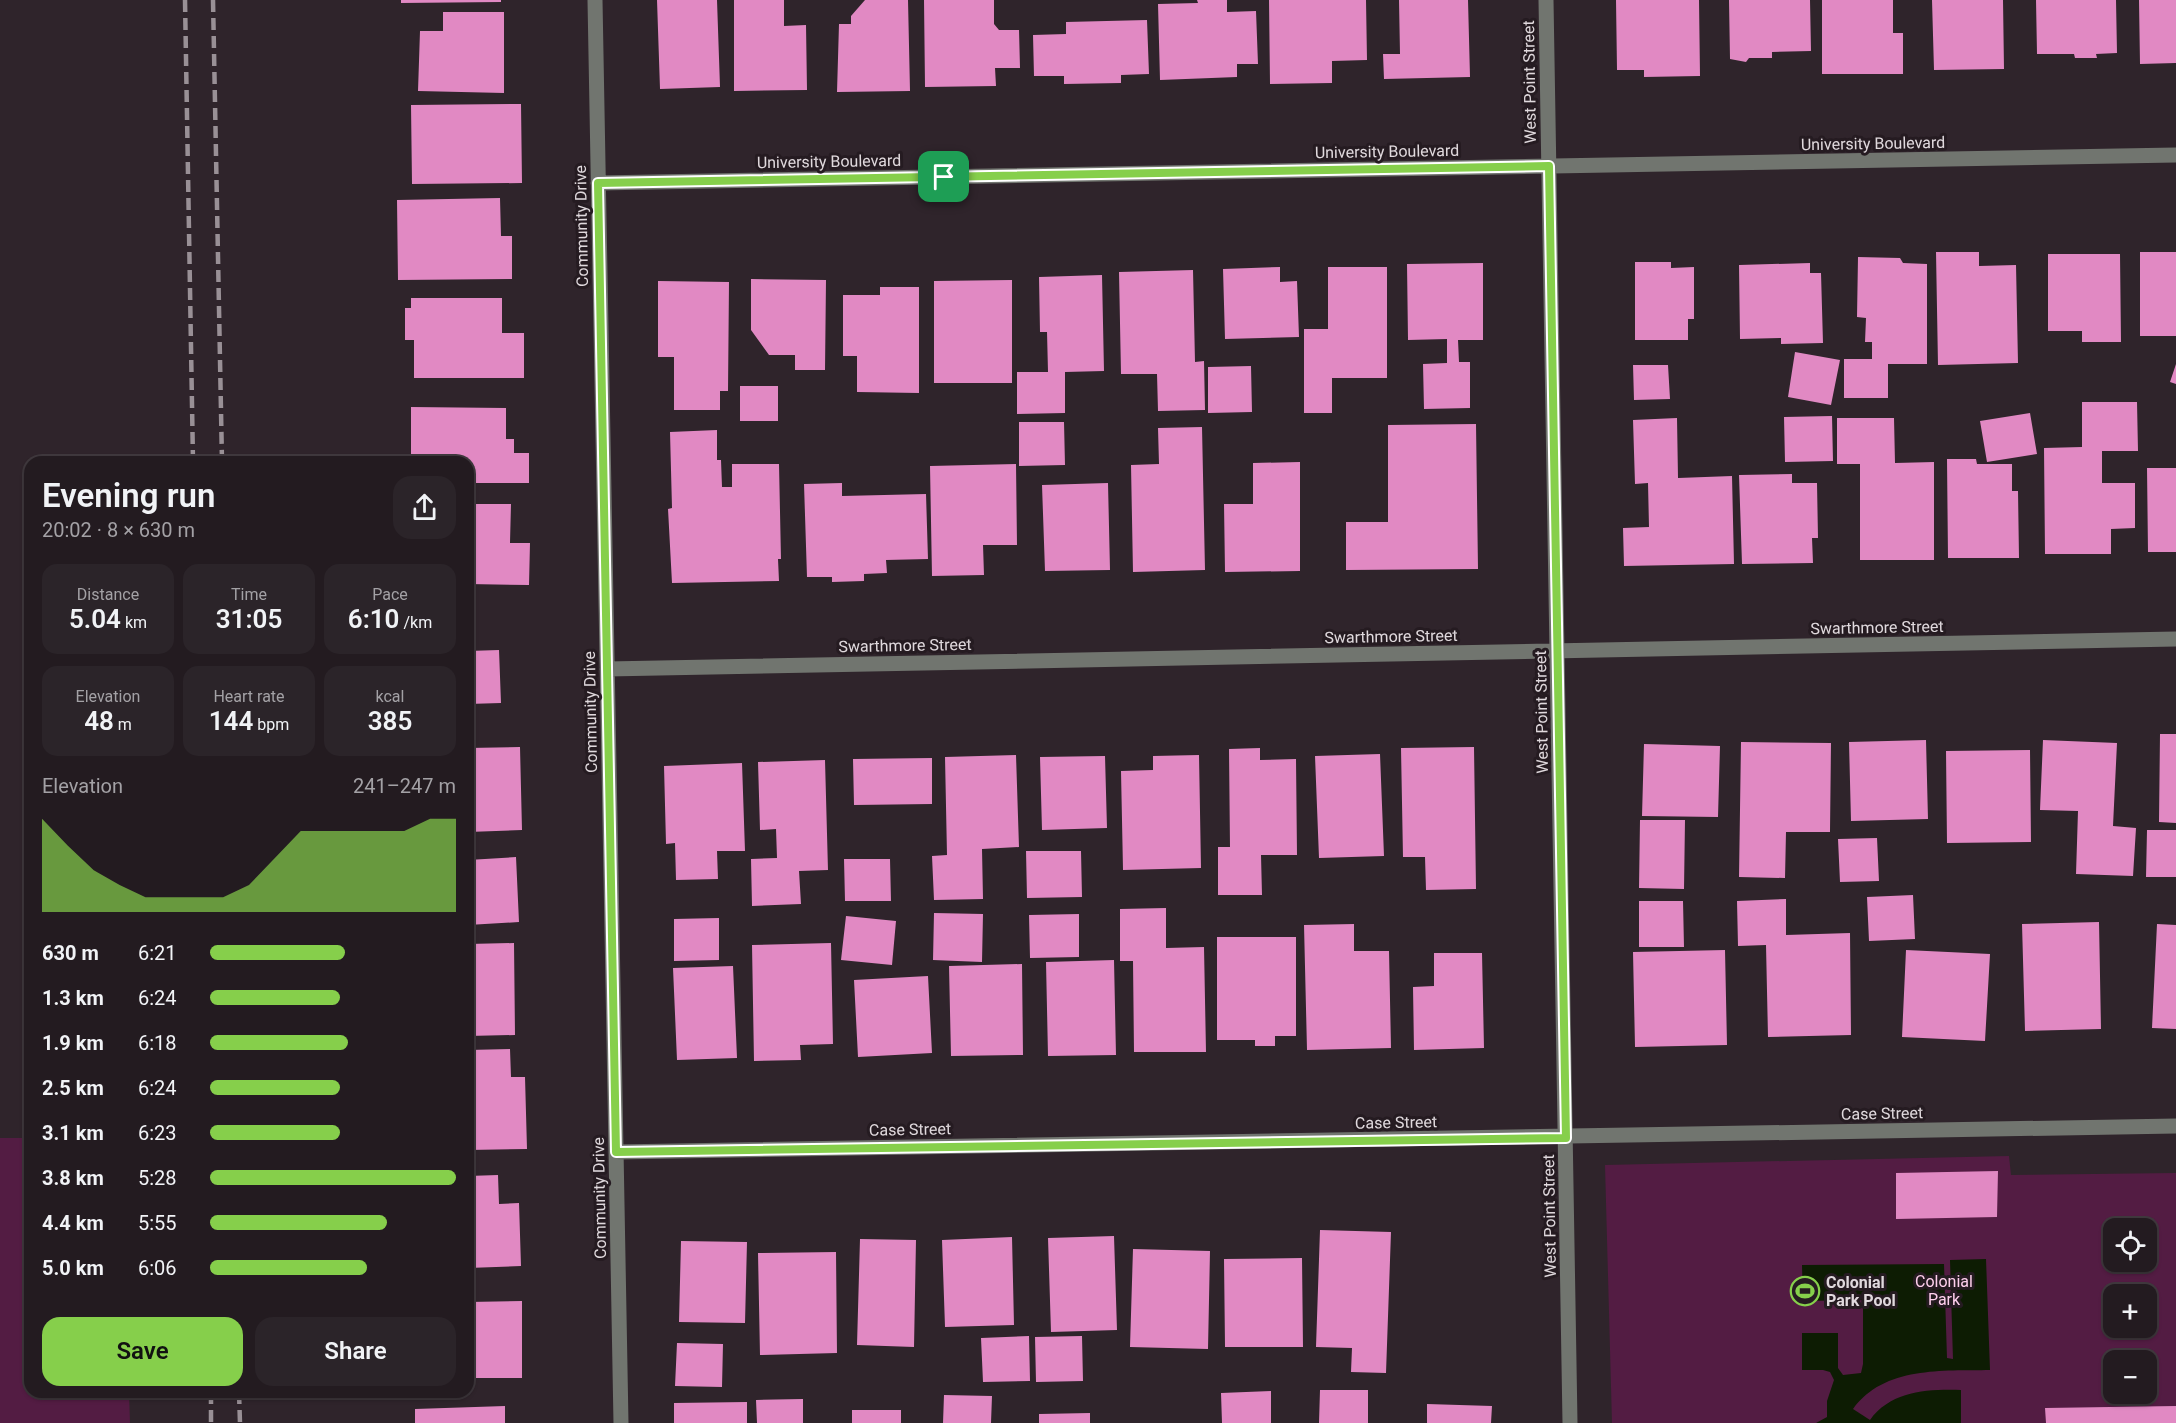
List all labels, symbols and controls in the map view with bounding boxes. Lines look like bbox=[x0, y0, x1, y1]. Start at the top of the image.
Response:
street label: West Point Street bbox=[1519, 20, 1540, 144]
street label: University Boulevard bbox=[1801, 133, 1945, 154]
street label: University Boulevard bbox=[1315, 141, 1459, 162]
street label: University Boulevard bbox=[757, 151, 901, 172]
pin bbox=[918, 151, 969, 202]
icon: arrive bbox=[927, 160, 960, 193]
street label: Community Drive bbox=[571, 165, 592, 287]
text: Evening run bbox=[42, 476, 215, 515]
button: share bbox=[393, 476, 456, 539]
text: 20:02 · 8 × 630 m bbox=[42, 518, 195, 542]
text: Distance bbox=[77, 585, 139, 604]
text: Time bbox=[231, 585, 267, 604]
text: Pace bbox=[372, 585, 408, 604]
text: 5.04 bbox=[69, 604, 121, 634]
text: 31:05 bbox=[216, 604, 282, 634]
text: 6:10 bbox=[348, 604, 399, 634]
text: km bbox=[121, 613, 147, 632]
text: /km bbox=[399, 613, 432, 632]
street label: Swarthmore Street bbox=[1810, 617, 1944, 638]
street label: Swarthmore Street bbox=[1324, 626, 1458, 647]
street label: Swarthmore Street bbox=[838, 635, 972, 656]
street label: West Point Street bbox=[1531, 650, 1552, 774]
street label: Community Drive bbox=[580, 651, 601, 773]
text: Elevation bbox=[76, 687, 140, 706]
text: Heart rate bbox=[213, 687, 285, 706]
text: kcal bbox=[376, 687, 404, 706]
text: 48 bbox=[84, 706, 114, 736]
text: 144 bbox=[209, 706, 253, 736]
text: 385 bbox=[368, 706, 412, 736]
text: m bbox=[114, 715, 132, 734]
text: bpm bbox=[253, 715, 289, 734]
text: Elevation bbox=[42, 774, 123, 798]
text: 241–247 m bbox=[353, 774, 456, 798]
text: 630 m bbox=[42, 941, 99, 965]
text: 6:21 bbox=[138, 941, 177, 965]
text: 1.3 km bbox=[42, 986, 104, 1010]
text: 6:24 bbox=[138, 986, 177, 1010]
text: 1.9 km bbox=[42, 1031, 104, 1055]
text: 6:18 bbox=[138, 1031, 177, 1055]
text: 2.5 km bbox=[42, 1076, 104, 1100]
text: 6:24 bbox=[138, 1076, 177, 1100]
street label: Case Street bbox=[1841, 1103, 1923, 1124]
street label: Case Street bbox=[1355, 1112, 1437, 1133]
street label: Case Street bbox=[869, 1119, 951, 1140]
text: 3.1 km bbox=[42, 1121, 104, 1145]
text: 6:23 bbox=[138, 1121, 177, 1145]
street label: Community Drive bbox=[589, 1137, 610, 1259]
street label: West Point Street bbox=[1539, 1154, 1560, 1278]
text: 3.8 km bbox=[42, 1166, 104, 1190]
text: 5:28 bbox=[138, 1166, 177, 1190]
text: 4.4 km bbox=[42, 1211, 104, 1235]
text: 5:55 bbox=[138, 1211, 177, 1235]
map controls bbox=[2103, 1218, 2157, 1404]
button: locate bbox=[2103, 1218, 2157, 1272]
text: 5.0 km bbox=[42, 1256, 104, 1280]
text: 6:06 bbox=[138, 1256, 177, 1280]
park label: Colonial Park bbox=[1915, 1272, 1973, 1309]
place label: Colonial Park Pool bbox=[1826, 1273, 1896, 1310]
sports icon: Colonial Park Pool bbox=[1789, 1275, 1821, 1307]
button: + bbox=[2103, 1284, 2157, 1338]
button: Save bbox=[42, 1317, 243, 1386]
button: Share bbox=[255, 1317, 456, 1386]
button: − bbox=[2103, 1350, 2157, 1404]

